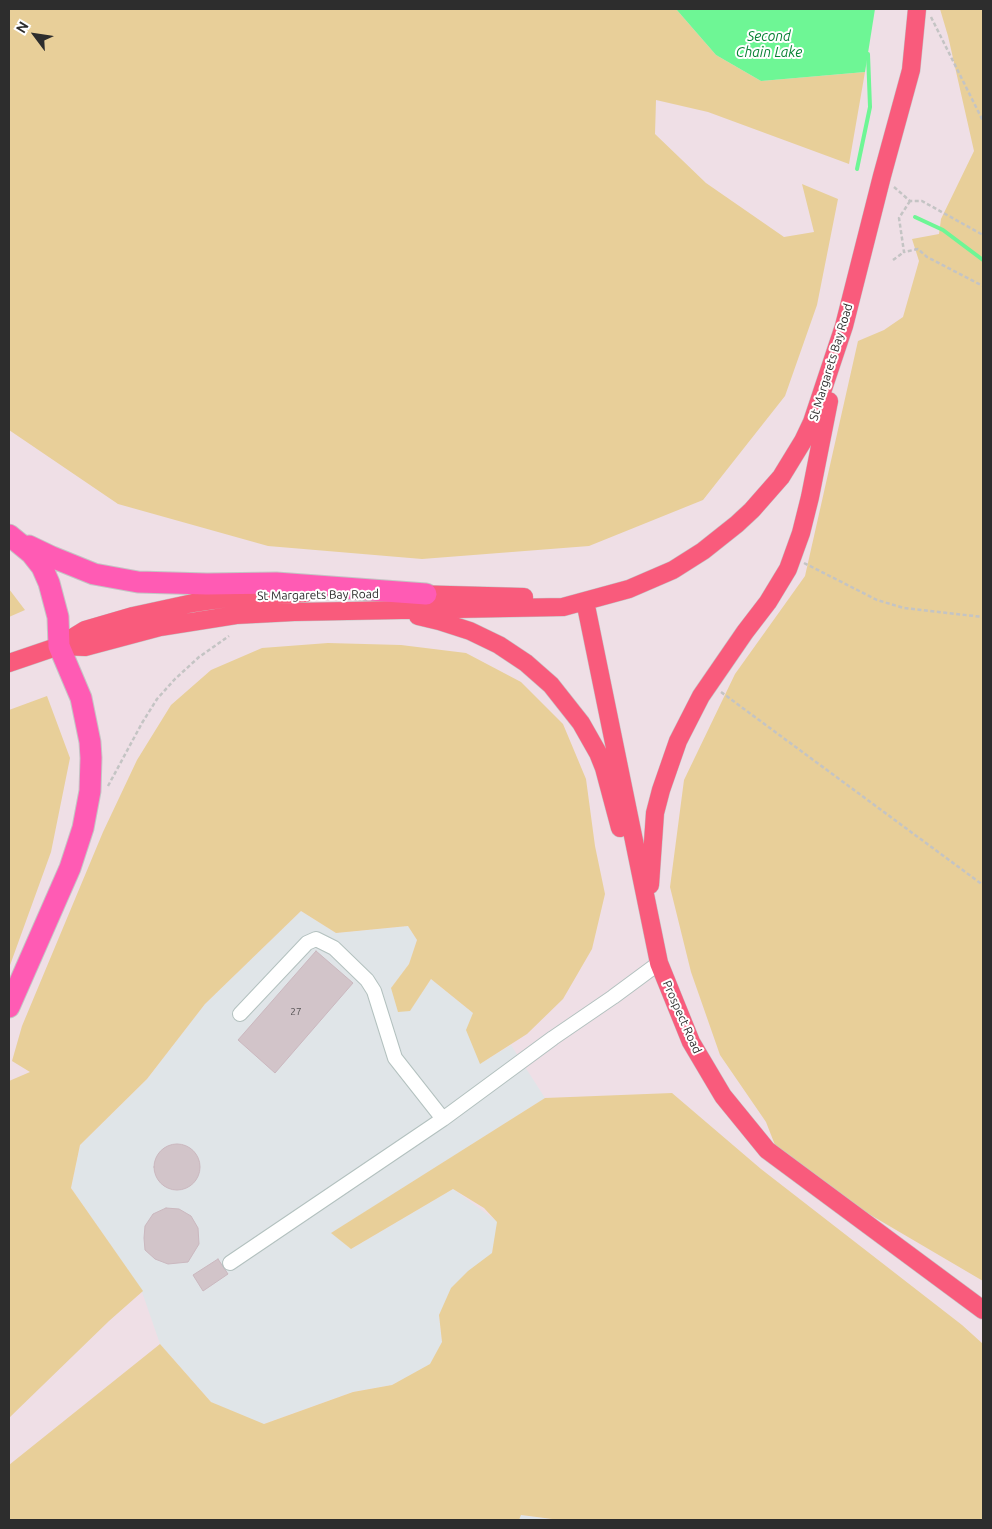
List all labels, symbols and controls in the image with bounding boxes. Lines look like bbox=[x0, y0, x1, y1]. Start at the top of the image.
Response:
north arrow bbox=[10, 10, 60, 60]
text: N bbox=[13, 19, 32, 36]
water label: Second Chain Lake bbox=[736, 28, 802, 60]
street label: St Margarets Bay Road bbox=[806, 302, 856, 422]
street label: St Margarets Bay Road bbox=[257, 587, 379, 603]
street label: Prospect Road bbox=[660, 978, 704, 1056]
house number: 27 bbox=[290, 1006, 302, 1018]

